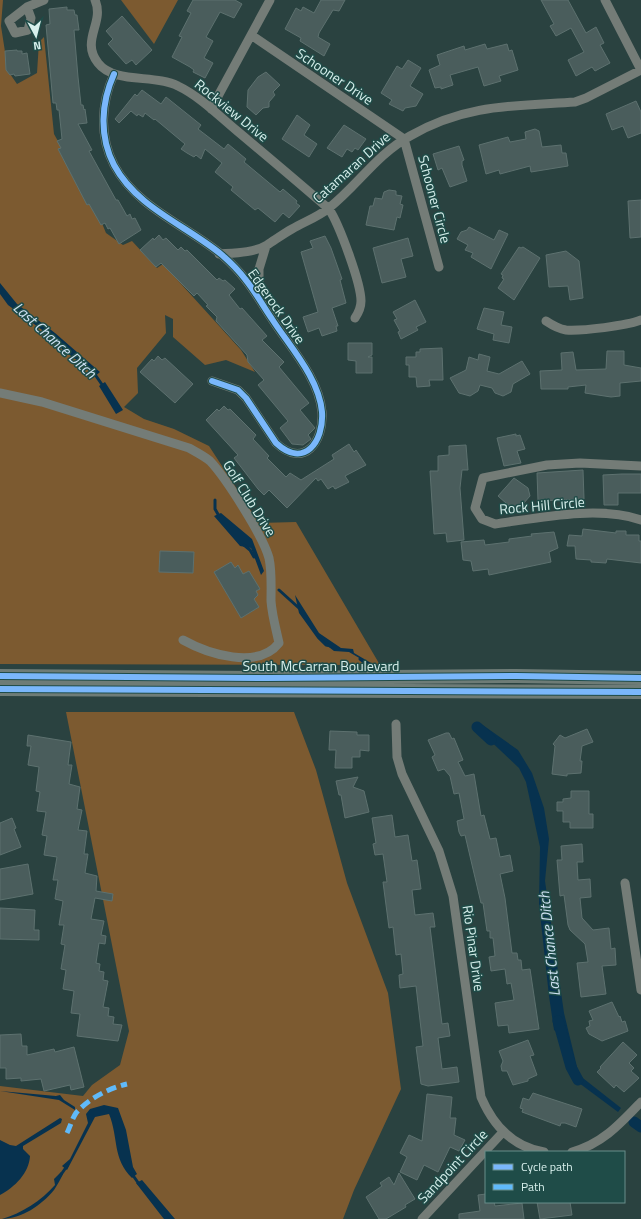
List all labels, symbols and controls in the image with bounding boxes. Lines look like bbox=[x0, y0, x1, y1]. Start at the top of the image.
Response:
north arrow bbox=[16, 16, 56, 56]
text: N bbox=[32, 38, 42, 54]
street label: Schooner Drive bbox=[292, 42, 378, 110]
street label: Rockview Drive bbox=[190, 74, 274, 146]
street label: Catamaran Drive bbox=[307, 126, 395, 208]
street label: Schooner Circle bbox=[413, 153, 457, 245]
street label: Edgerock Drive bbox=[243, 264, 311, 348]
water label: Last Chance Ditch bbox=[8, 296, 102, 384]
street label: Golf Club Drive bbox=[218, 456, 282, 540]
street label: Rock Hill Circle bbox=[498, 491, 586, 519]
street label: South McCarran Boulevard bbox=[243, 655, 400, 676]
water label: Last Chance Ditch bbox=[532, 890, 566, 997]
street label: Rio Pinar Drive bbox=[458, 904, 490, 992]
street label: Sandpoint Circle bbox=[412, 1124, 492, 1208]
legend bbox=[485, 1151, 625, 1203]
text: Cycle path bbox=[521, 1157, 573, 1176]
text: Path bbox=[521, 1177, 545, 1196]

